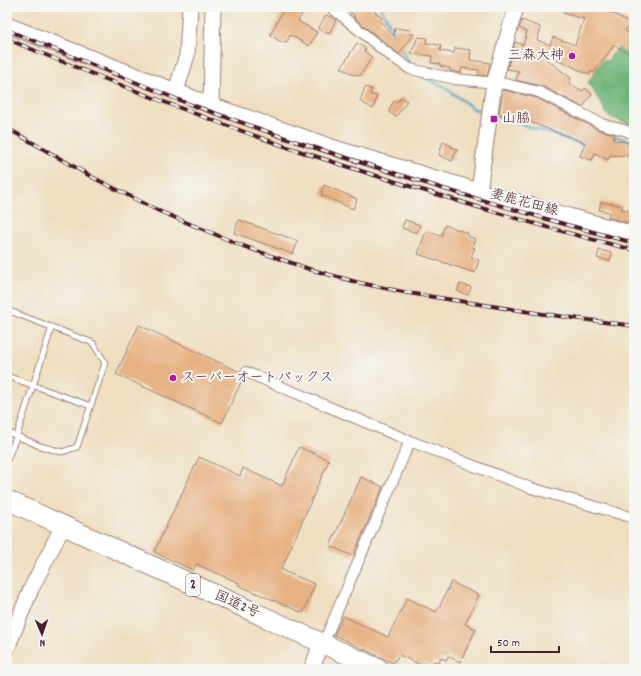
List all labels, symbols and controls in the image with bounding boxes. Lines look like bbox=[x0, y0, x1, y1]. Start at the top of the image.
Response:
place label: 三森大神 bbox=[508, 46, 564, 66]
marker: 三森大神 bbox=[567, 51, 577, 61]
place label: 山脇 bbox=[502, 109, 530, 129]
marker: 山脇 bbox=[489, 114, 499, 124]
street label: 妻鹿花田線 bbox=[488, 184, 560, 222]
place label: スーパーオートバックス bbox=[181, 368, 333, 388]
marker: スーパーオートバックス bbox=[168, 373, 178, 383]
road number: 2 bbox=[186, 574, 200, 596]
street label: 国道2号 bbox=[211, 586, 263, 624]
north arrow bbox=[22, 614, 62, 654]
scale bar bbox=[491, 628, 559, 654]
text: N bbox=[39, 634, 45, 650]
text: 50 m bbox=[497, 635, 520, 652]

